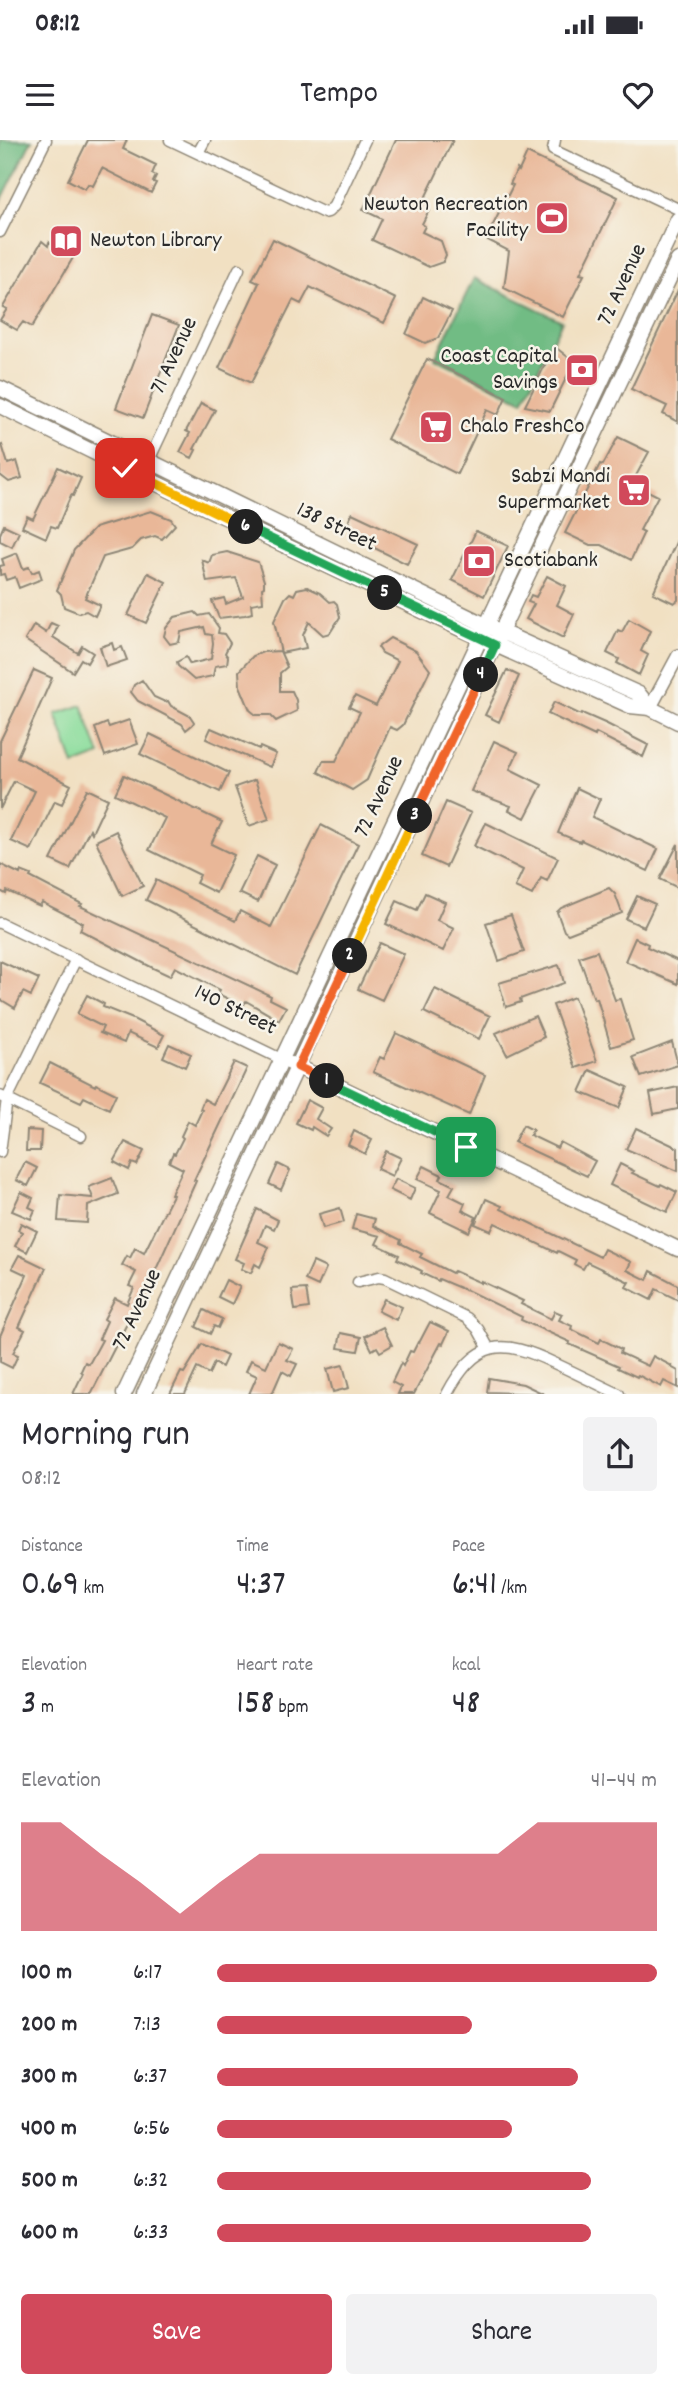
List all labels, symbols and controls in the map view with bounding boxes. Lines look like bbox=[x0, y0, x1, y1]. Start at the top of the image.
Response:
text: 08:12 bbox=[35, 6, 81, 43]
text: Tempo bbox=[300, 72, 378, 118]
icon: menu bbox=[21, 76, 59, 114]
icon: heart bbox=[619, 76, 657, 114]
place label: Newton Recreation Facility bbox=[364, 189, 529, 248]
sports icon: Newton Recreation Facility bbox=[533, 199, 571, 237]
library icon: Newton Library bbox=[47, 222, 85, 260]
place label: Newton Library bbox=[90, 225, 222, 258]
street label: 72 Avenue bbox=[590, 239, 656, 331]
street label: 71 Avenue bbox=[143, 312, 207, 400]
place label: Coast Capital Savings bbox=[440, 341, 559, 400]
bank icon: Coast Capital Savings bbox=[563, 351, 601, 389]
supermarket icon: Chalo FreshCo bbox=[417, 408, 455, 446]
place label: Chalo FreshCo bbox=[460, 411, 584, 444]
pin bbox=[95, 438, 155, 498]
icon: check bbox=[106, 449, 144, 487]
place label: Sabzi Mandi Supermarket bbox=[498, 461, 610, 520]
supermarket icon: Sabzi Mandi Supermarket bbox=[615, 471, 653, 509]
street label: 138 Street bbox=[290, 494, 382, 562]
pin: 6 bbox=[229, 510, 264, 544]
text: 6 bbox=[241, 513, 250, 540]
bank icon: Scotiabank bbox=[460, 542, 498, 580]
place label: Scotiabank bbox=[504, 545, 598, 578]
pin: 5 bbox=[368, 575, 402, 610]
text: 5 bbox=[380, 579, 389, 606]
pin: 4 bbox=[463, 658, 498, 692]
text: 4 bbox=[477, 661, 484, 688]
street label: 72 Avenue bbox=[347, 751, 413, 843]
pin: 3 bbox=[398, 798, 432, 834]
text: 3 bbox=[410, 802, 419, 829]
pin: 2 bbox=[332, 938, 368, 974]
text: 2 bbox=[345, 942, 354, 969]
street label: 140 Street bbox=[188, 977, 282, 1045]
pin: 1 bbox=[310, 1063, 344, 1098]
text: 1 bbox=[324, 1067, 329, 1094]
pin bbox=[436, 1117, 496, 1177]
icon: arrive bbox=[447, 1128, 485, 1166]
street label: 72 Avenue bbox=[105, 1264, 171, 1356]
text: Morning run bbox=[21, 1409, 190, 1464]
button: share bbox=[583, 1417, 657, 1491]
text: 08:12 bbox=[21, 1463, 62, 1496]
text: Distance bbox=[21, 1534, 83, 1561]
text: Time bbox=[236, 1534, 269, 1561]
text: Pace bbox=[452, 1534, 485, 1561]
text: 0.69 bbox=[21, 1561, 79, 1611]
text: 4:37 bbox=[236, 1561, 286, 1611]
text: 6:41 bbox=[452, 1561, 497, 1611]
text: km bbox=[79, 1576, 104, 1603]
text: /km bbox=[497, 1576, 527, 1603]
text: Elevation bbox=[21, 1653, 87, 1680]
text: Heart rate bbox=[236, 1653, 313, 1680]
text: kcal bbox=[452, 1653, 481, 1680]
text: 3 bbox=[21, 1680, 37, 1730]
text: 158 bbox=[236, 1680, 274, 1730]
text: 48 bbox=[452, 1680, 480, 1730]
text: m bbox=[37, 1695, 54, 1722]
text: bpm bbox=[274, 1695, 309, 1722]
text: Elevation bbox=[21, 1765, 101, 1798]
text: 41–44 m bbox=[591, 1765, 657, 1798]
text: 100 m bbox=[21, 1957, 72, 1990]
text: 6:17 bbox=[133, 1957, 162, 1990]
text: 200 m bbox=[21, 2009, 77, 2042]
text: 7:13 bbox=[133, 2009, 161, 2042]
text: 300 m bbox=[21, 2061, 77, 2094]
text: 6:37 bbox=[133, 2061, 167, 2094]
text: 400 m bbox=[21, 2113, 77, 2146]
text: 6:56 bbox=[133, 2113, 170, 2146]
text: 500 m bbox=[21, 2165, 78, 2198]
text: 6:32 bbox=[133, 2165, 168, 2198]
text: 600 m bbox=[21, 2217, 78, 2250]
text: 6:33 bbox=[133, 2217, 169, 2250]
button: Save bbox=[21, 2294, 332, 2374]
button: Share bbox=[346, 2294, 657, 2374]

